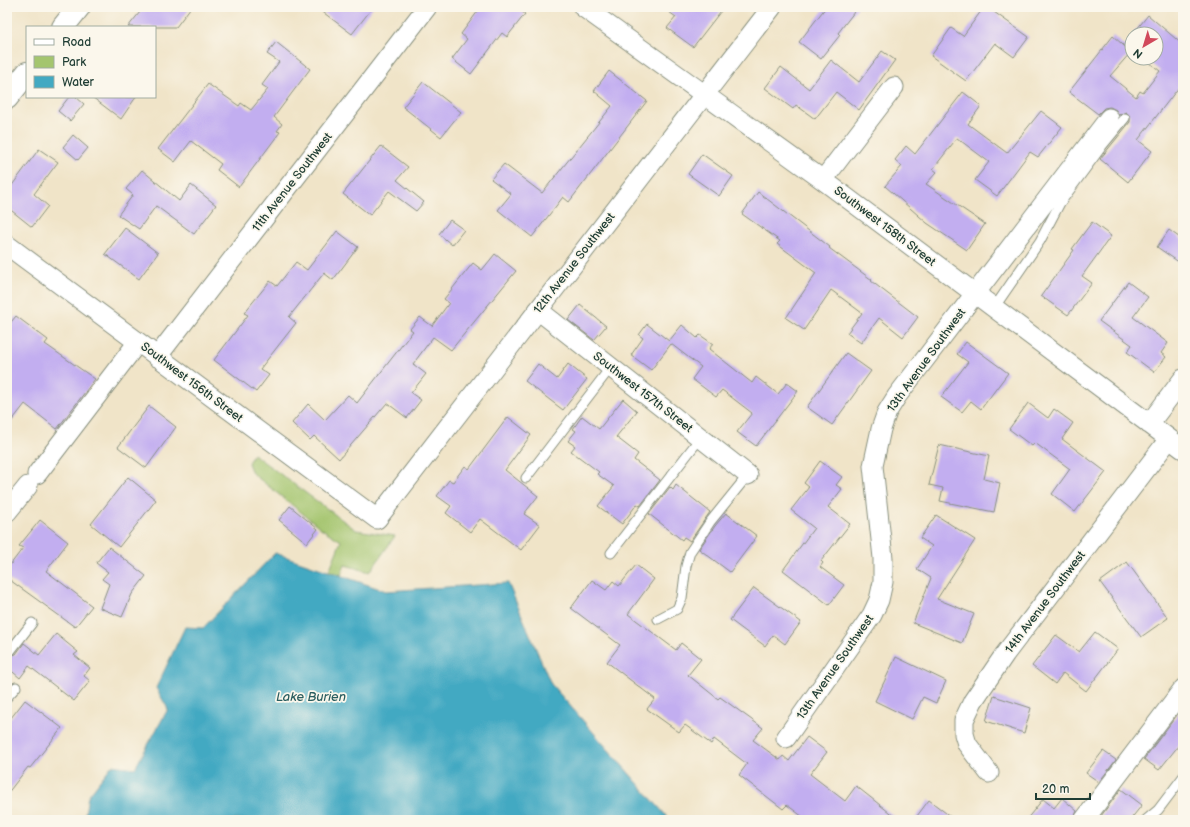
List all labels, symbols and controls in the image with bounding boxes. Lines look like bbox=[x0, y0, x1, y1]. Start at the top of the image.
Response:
legend bbox=[26, 26, 156, 98]
north arrow bbox=[1124, 26, 1164, 66]
text: Road bbox=[62, 35, 91, 50]
text: N bbox=[1131, 46, 1145, 61]
text: Park bbox=[62, 55, 86, 70]
text: Water bbox=[62, 75, 94, 90]
street label: 11th Avenue Southwest bbox=[249, 129, 336, 235]
street label: Southwest 158th Street bbox=[831, 183, 939, 270]
street label: 12th Avenue Southwest bbox=[530, 210, 619, 317]
street label: 13th Avenue Southwest bbox=[884, 305, 969, 415]
street label: Southwest 156th Street bbox=[138, 339, 246, 426]
street label: Southwest 157th Street bbox=[590, 349, 696, 436]
street label: 14th Avenue Southwest bbox=[1002, 548, 1089, 656]
street label: 13th Avenue Southwest bbox=[794, 612, 877, 723]
water label: Lake Burien bbox=[276, 689, 346, 705]
scale bar bbox=[1036, 775, 1090, 801]
text: 20 m bbox=[1042, 782, 1069, 797]

